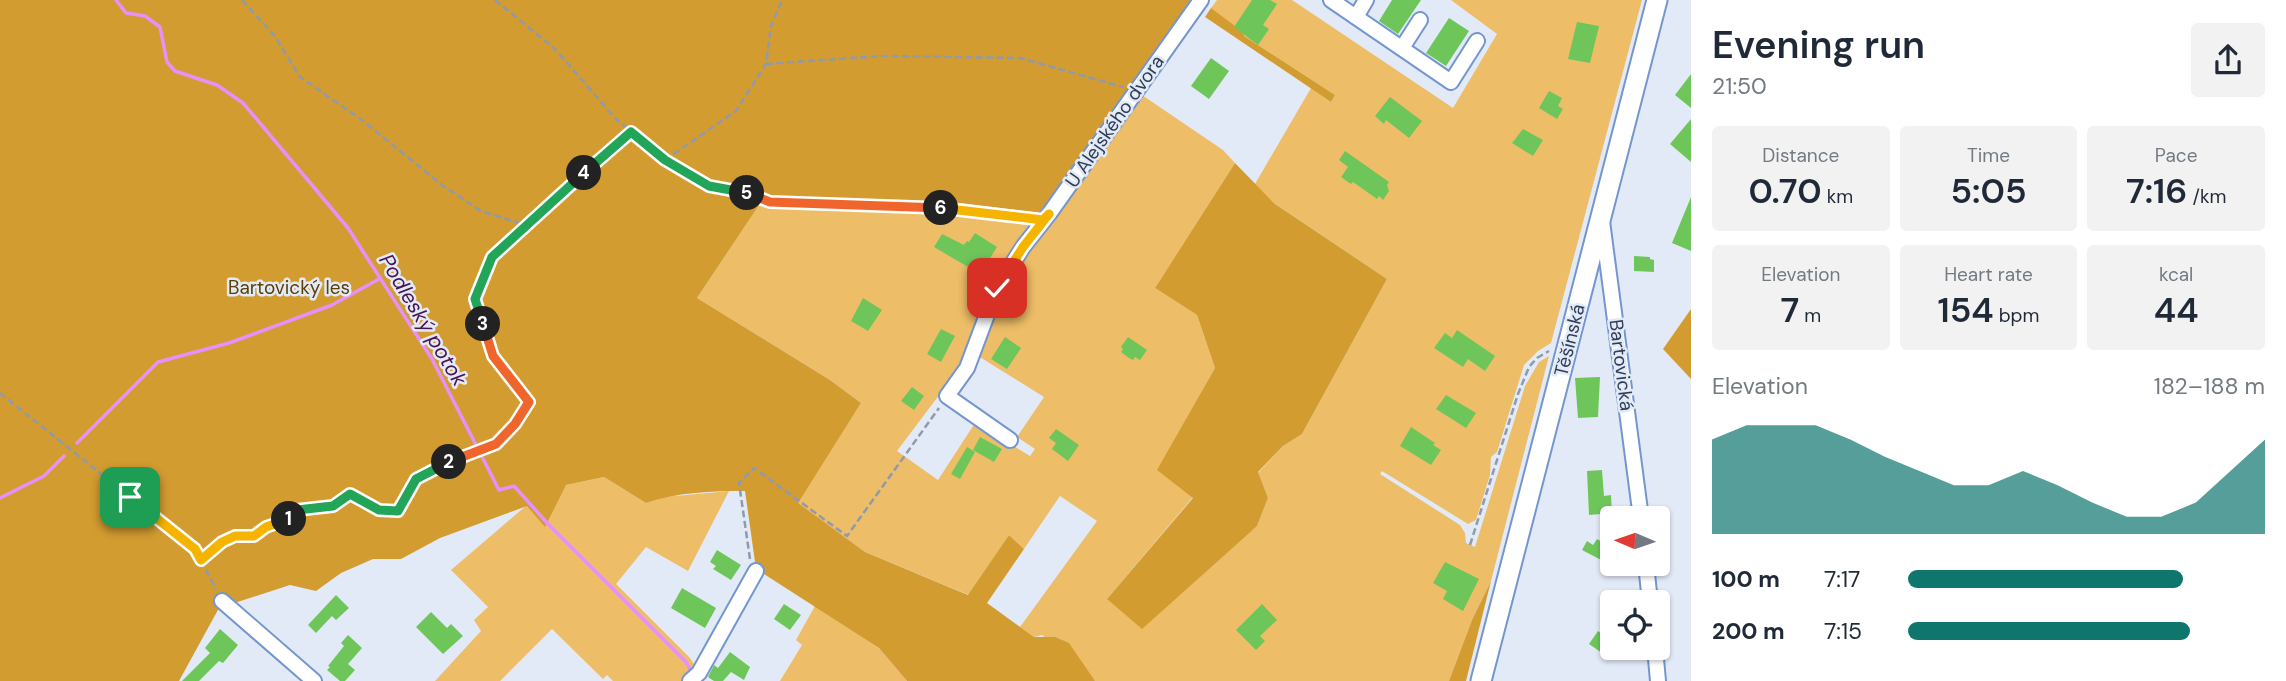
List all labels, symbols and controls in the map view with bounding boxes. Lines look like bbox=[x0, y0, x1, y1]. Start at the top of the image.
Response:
text: Evening run bbox=[1712, 20, 1925, 70]
button: share bbox=[2191, 23, 2265, 97]
street label: U Alejského dvora bbox=[1059, 50, 1169, 192]
text: 21:50 bbox=[1712, 71, 1767, 101]
text: Distance bbox=[1762, 143, 1839, 168]
text: Time bbox=[1967, 143, 2010, 168]
text: Pace bbox=[2155, 143, 2197, 168]
pin: 4 bbox=[566, 156, 602, 190]
text: 4 bbox=[577, 160, 590, 185]
text: 0.70 bbox=[1748, 168, 1822, 214]
text: 5:05 bbox=[1950, 168, 2027, 214]
text: 7:16 bbox=[2126, 168, 2187, 214]
pin: 5 bbox=[730, 176, 764, 210]
text: 5 bbox=[741, 180, 752, 205]
text: km bbox=[1822, 184, 1853, 209]
text: /km bbox=[2187, 184, 2226, 209]
pin: 6 bbox=[923, 190, 958, 226]
text: 6 bbox=[934, 195, 947, 220]
water label: Podleský potok bbox=[373, 249, 474, 391]
pin bbox=[967, 258, 1027, 318]
text: Elevation bbox=[1761, 262, 1840, 287]
text: Heart rate bbox=[1944, 262, 2033, 287]
text: kcal bbox=[2159, 262, 2193, 287]
icon: check bbox=[978, 269, 1016, 307]
park label: Bartovický les bbox=[228, 275, 350, 300]
text: 7 bbox=[1780, 287, 1799, 333]
text: 154 bbox=[1938, 287, 1994, 333]
text: 44 bbox=[2154, 287, 2199, 333]
street label: Těšínská bbox=[1548, 301, 1591, 379]
text: m bbox=[1799, 303, 1821, 328]
text: bpm bbox=[1994, 303, 2039, 328]
pin: 3 bbox=[466, 306, 500, 342]
text: 3 bbox=[477, 311, 488, 336]
street label: Bartovická bbox=[1603, 318, 1640, 412]
text: Elevation bbox=[1712, 371, 1808, 401]
text: 182–188 m bbox=[2154, 371, 2265, 401]
pin: 2 bbox=[432, 444, 466, 480]
text: 2 bbox=[443, 449, 454, 474]
pin bbox=[100, 467, 160, 527]
icon: arrive bbox=[111, 478, 149, 516]
pin: 1 bbox=[272, 502, 306, 536]
text: 1 bbox=[285, 506, 292, 531]
north arrow bbox=[1600, 506, 1670, 576]
map controls bbox=[1600, 506, 1670, 660]
text: 100 m bbox=[1712, 564, 1780, 594]
text: 7:17 bbox=[1824, 564, 1860, 594]
button: locate bbox=[1600, 590, 1670, 660]
text: 200 m bbox=[1712, 616, 1785, 646]
text: 7:15 bbox=[1824, 616, 1862, 646]

